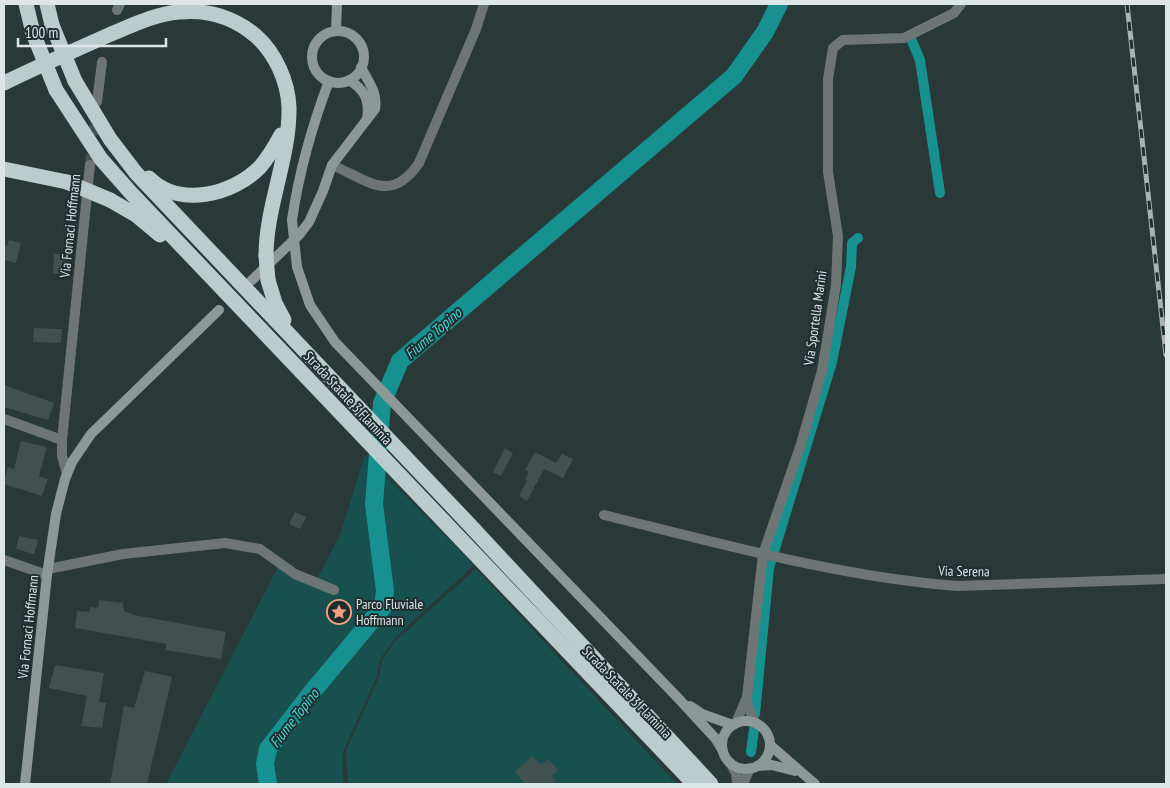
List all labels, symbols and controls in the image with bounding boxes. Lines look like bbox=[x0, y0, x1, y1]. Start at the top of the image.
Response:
scale bar bbox=[18, 15, 165, 47]
text: 100 m bbox=[25, 23, 58, 42]
street label: Via Fornaci Hoffmann bbox=[56, 173, 84, 280]
street label: Via Sportella Marini bbox=[799, 269, 831, 368]
water label: Fiume Topino bbox=[401, 302, 466, 363]
street label: Strada Statale 3 Flaminia bbox=[300, 347, 396, 449]
street label: Via Serena bbox=[937, 562, 990, 580]
street label: Via Fornaci Hoffmann bbox=[14, 574, 42, 681]
place label: Parco Fluviale Hoffmann bbox=[356, 595, 424, 629]
place icon: Parco Fluviale Hoffmann bbox=[326, 599, 352, 625]
street label: Strada Statale 3 Flaminia bbox=[578, 642, 676, 742]
water label: Fiume Topino bbox=[265, 684, 324, 751]

